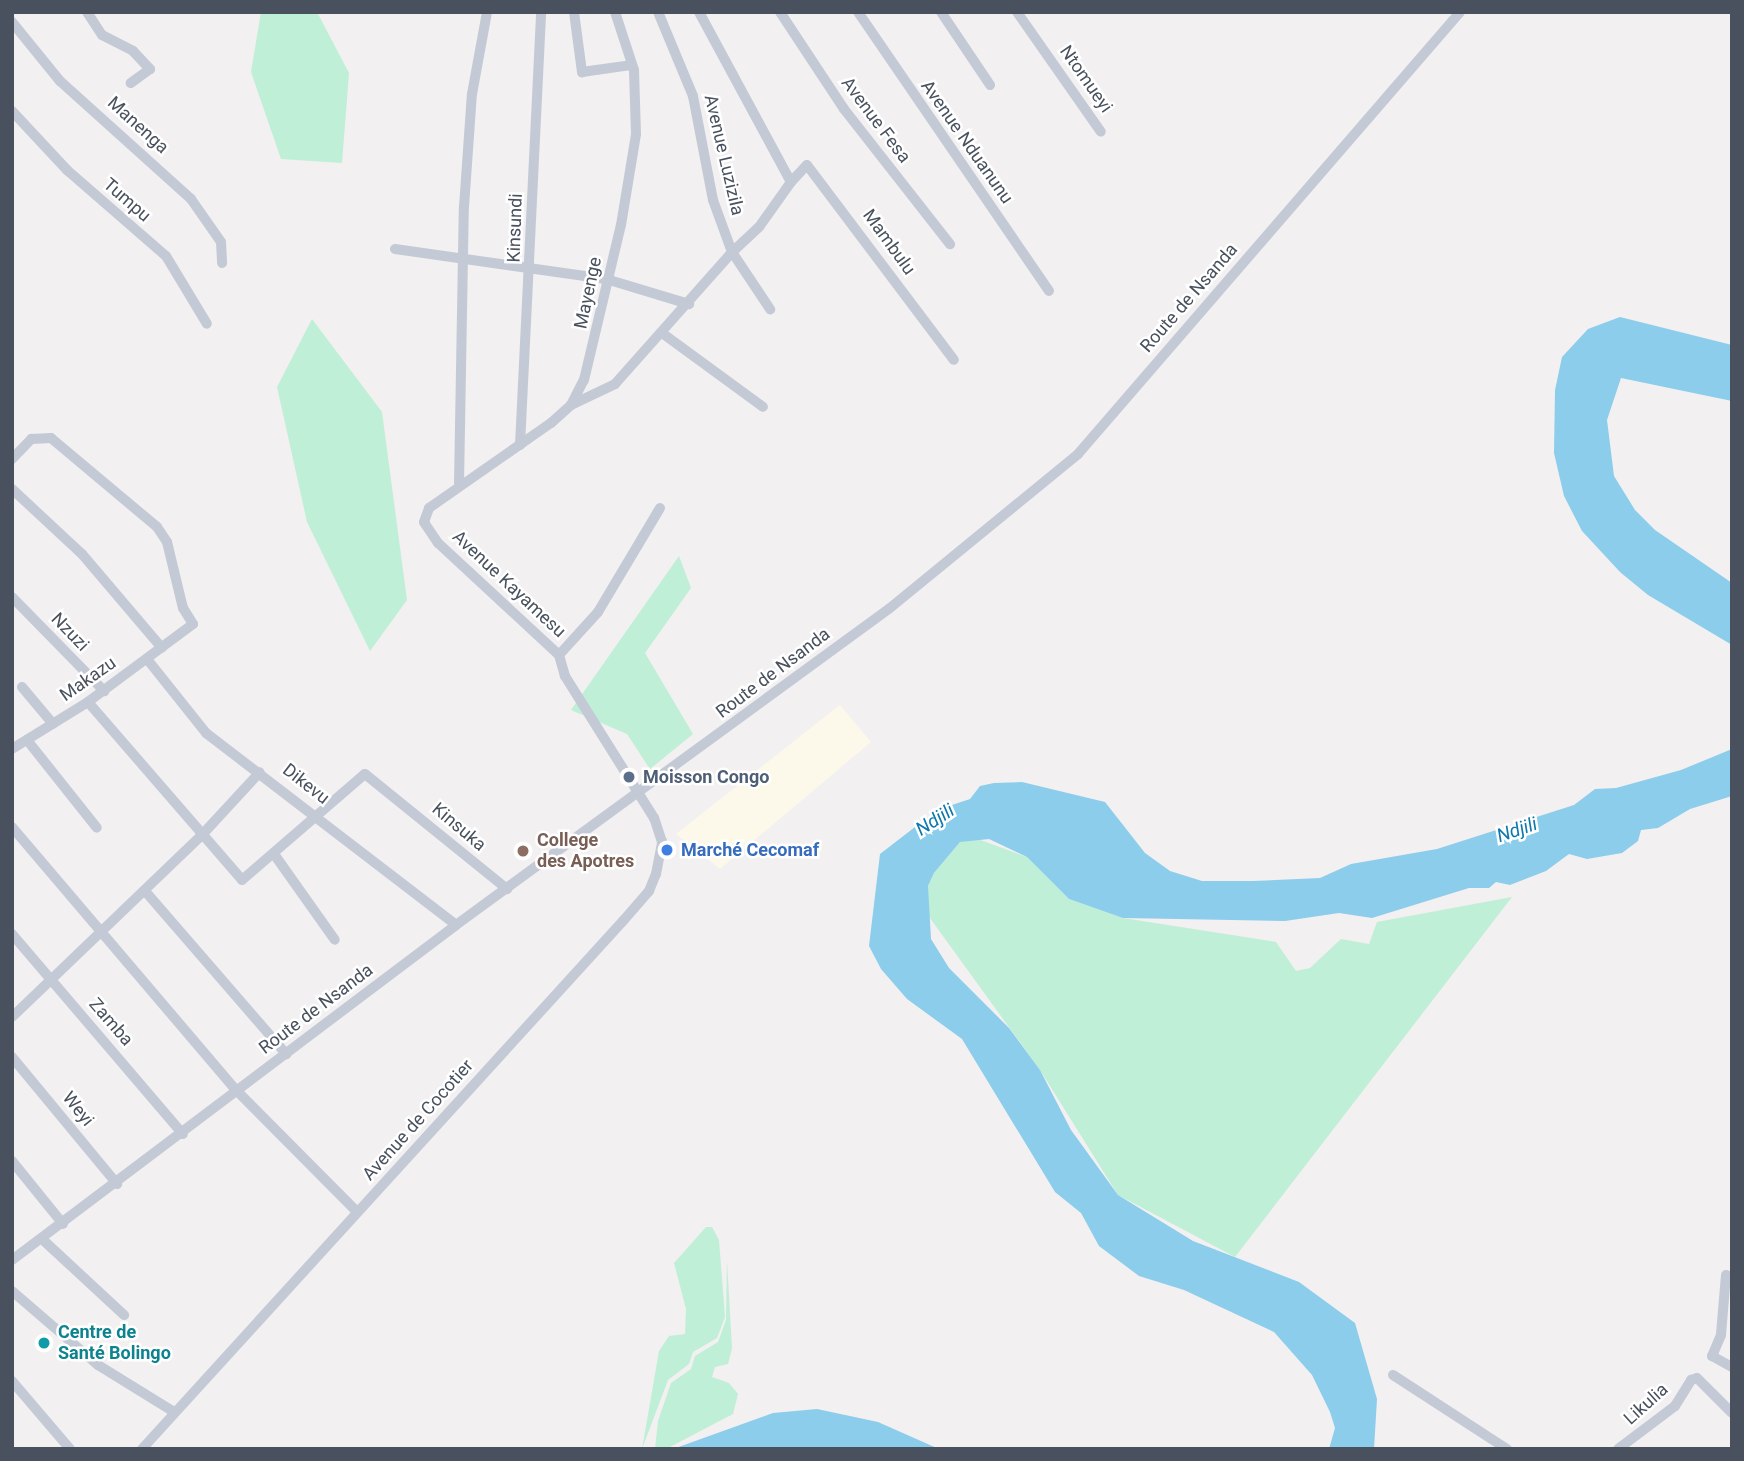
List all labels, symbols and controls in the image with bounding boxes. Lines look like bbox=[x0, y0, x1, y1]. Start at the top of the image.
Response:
street label: Ntomueyi bbox=[1055, 41, 1117, 117]
street label: Avenue Fesa bbox=[837, 73, 915, 167]
street label: Avenue Nduanunu bbox=[916, 76, 1018, 208]
street label: Manenga bbox=[103, 92, 173, 158]
street label: Avenue Luzizila bbox=[700, 92, 748, 218]
street label: Tumpu bbox=[99, 174, 155, 226]
street label: Kinsundi bbox=[503, 193, 527, 263]
street label: Mambulu bbox=[858, 205, 920, 279]
street label: Route de Nsanda bbox=[1136, 239, 1242, 357]
street label: Mayenge bbox=[570, 255, 606, 331]
street label: Avenue Kayamesu bbox=[448, 526, 570, 642]
street label: Nzuzi bbox=[47, 608, 93, 656]
street label: Route de Nsanda bbox=[712, 623, 834, 723]
street label: Makazu bbox=[56, 652, 120, 706]
street label: Dikevu bbox=[278, 759, 334, 809]
place label: Moisson Congo bbox=[643, 766, 769, 788]
marker: Moisson Congo bbox=[621, 769, 637, 785]
street label: Kinsuka bbox=[428, 798, 490, 856]
water label: Ndjili bbox=[911, 799, 959, 841]
water label: Ndjili bbox=[1494, 812, 1540, 848]
place label: College des Apotres bbox=[537, 830, 634, 872]
place label: Marché Cecomaf bbox=[681, 839, 819, 861]
marker: Marché Cecomaf bbox=[659, 842, 675, 858]
marker: College des Apotres bbox=[515, 843, 531, 859]
street label: Route de Nsanda bbox=[255, 959, 377, 1059]
street label: Zamba bbox=[84, 994, 138, 1050]
street label: Avenue de Cocotier bbox=[358, 1055, 478, 1185]
street label: Weyi bbox=[58, 1087, 98, 1131]
place label: Centre de Santé Bolingo bbox=[58, 1322, 171, 1364]
marker: Centre de Santé Bolingo bbox=[36, 1335, 52, 1351]
street label: Likulia bbox=[1620, 1379, 1672, 1429]

